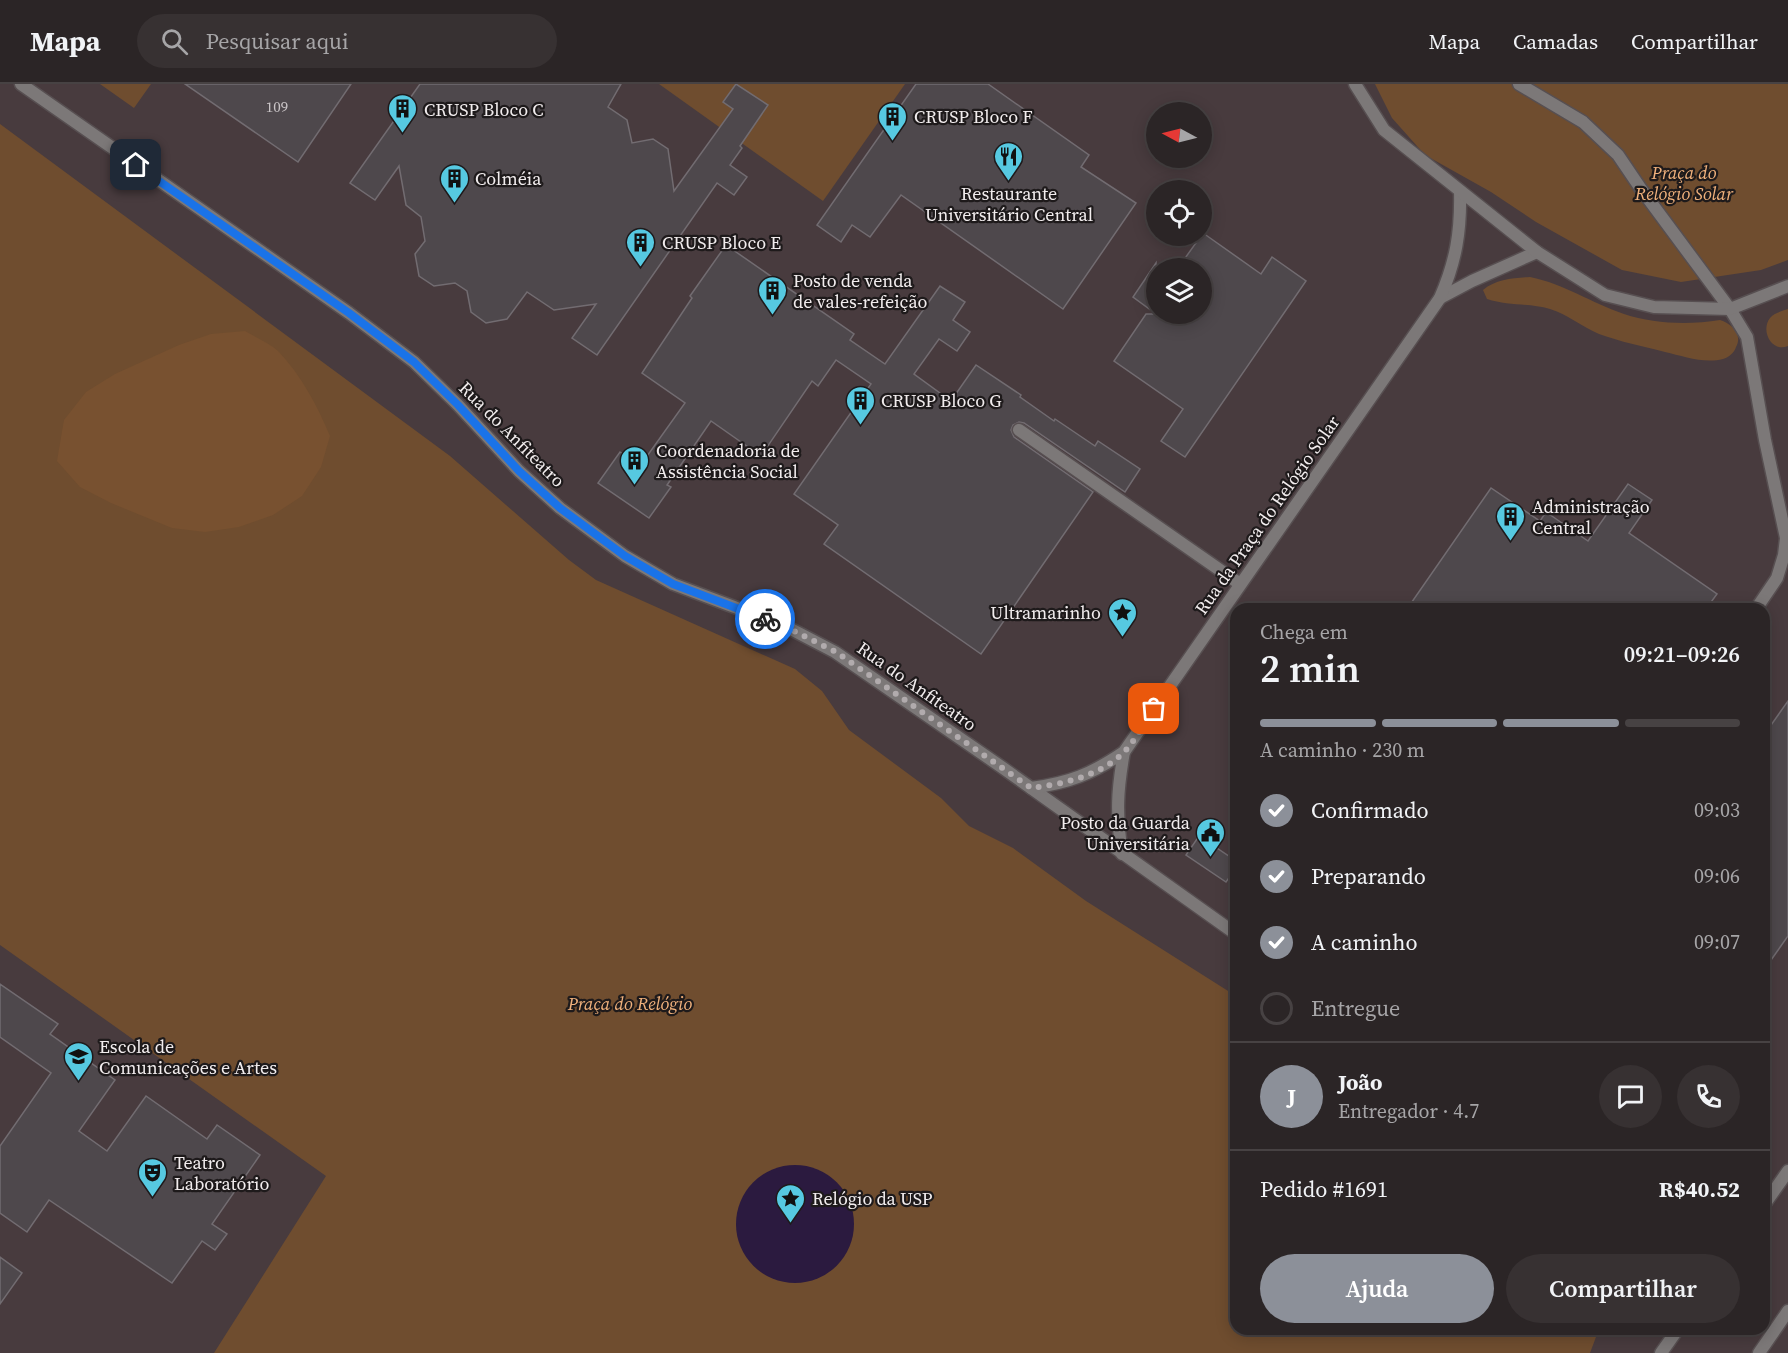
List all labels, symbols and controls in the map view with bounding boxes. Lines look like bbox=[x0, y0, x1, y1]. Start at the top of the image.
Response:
search box bbox=[137, 14, 557, 68]
text: Mapa bbox=[30, 22, 101, 60]
icon: search bbox=[158, 25, 191, 58]
text: Pesquisar aqui bbox=[206, 26, 348, 56]
text: Mapa bbox=[1428, 27, 1480, 56]
text: Camadas bbox=[1513, 27, 1598, 56]
text: Compartilhar bbox=[1631, 27, 1758, 56]
building icon: CRUSP Bloco C bbox=[387, 93, 419, 135]
house number: 109 bbox=[266, 96, 288, 117]
place label: CRUSP Bloco C bbox=[424, 97, 544, 122]
building icon: CRUSP Bloco F bbox=[877, 100, 909, 142]
north arrow bbox=[1146, 102, 1212, 168]
map controls bbox=[1146, 102, 1212, 324]
place label: CRUSP Bloco F bbox=[914, 104, 1033, 129]
pin bbox=[110, 139, 161, 190]
restaurant icon: Restaurante Universitário Central bbox=[993, 140, 1025, 182]
icon: home bbox=[119, 148, 152, 181]
park label: Praça do Relógio Solar bbox=[1634, 160, 1734, 206]
building icon: Colméia bbox=[438, 162, 470, 204]
place label: Colméia bbox=[475, 166, 542, 191]
button: locate bbox=[1146, 180, 1212, 246]
place label: Restaurante Universitário Central bbox=[925, 181, 1093, 227]
building icon: CRUSP Bloco E bbox=[625, 226, 657, 268]
place label: CRUSP Bloco E bbox=[662, 230, 781, 255]
button: layers bbox=[1146, 258, 1212, 324]
place label: Posto de venda de vales-refeição bbox=[793, 268, 928, 314]
building icon: Posto de venda de vales-refeição bbox=[756, 274, 788, 316]
street label: Rua do Anfiteatro bbox=[453, 375, 571, 493]
building icon: CRUSP Bloco G bbox=[844, 384, 876, 426]
place label: CRUSP Bloco G bbox=[881, 388, 1002, 413]
street label: Rua da Praça do Relógio Solar bbox=[1189, 410, 1346, 619]
place label: Coordenadoria de Assistência Social bbox=[656, 438, 800, 484]
building icon: Coordenadoria de Assistência Social bbox=[619, 444, 651, 486]
place label: Administração Central bbox=[1532, 494, 1650, 540]
building icon: Administração Central bbox=[1495, 500, 1527, 542]
courier bbox=[735, 589, 795, 649]
place icon: Ultramarinho bbox=[1106, 596, 1138, 638]
place label: Ultramarinho bbox=[990, 600, 1101, 625]
icon: bike bbox=[749, 603, 782, 636]
text: Chega em bbox=[1260, 618, 1348, 646]
street label: Rua do Anfiteatro bbox=[852, 635, 982, 737]
text: 09:21–09:26 bbox=[1624, 639, 1740, 669]
text: 2 min bbox=[1260, 642, 1360, 695]
pin bbox=[1128, 683, 1179, 734]
icon: bag bbox=[1137, 692, 1170, 725]
text: A caminho · 230 m bbox=[1260, 736, 1425, 764]
icon: check bbox=[1260, 794, 1293, 827]
text: Confirmado bbox=[1311, 795, 1429, 825]
text: 09:03 bbox=[1694, 796, 1740, 824]
place label: Posto da Guarda Universitária bbox=[1060, 810, 1191, 856]
public building icon: Posto da Guarda Universitária bbox=[1195, 816, 1227, 858]
icon: check bbox=[1260, 860, 1293, 893]
text: Preparando bbox=[1311, 861, 1426, 891]
text: 09:06 bbox=[1694, 862, 1740, 890]
icon: check bbox=[1260, 926, 1293, 959]
text: A caminho bbox=[1311, 927, 1418, 957]
text: 09:07 bbox=[1694, 928, 1740, 956]
park label: Praça do Relógio bbox=[567, 991, 693, 1016]
text: Entregue bbox=[1311, 993, 1400, 1023]
place label: Escola de Comunicações e Artes bbox=[99, 1034, 277, 1080]
school or university icon: Escola de Comunicações e Artes bbox=[62, 1040, 94, 1082]
button: chat bbox=[1599, 1065, 1662, 1128]
button: phone bbox=[1677, 1065, 1740, 1128]
text: João bbox=[1338, 1067, 1382, 1097]
text: J bbox=[1287, 1081, 1296, 1111]
text: Entregador · 4.7 bbox=[1338, 1097, 1479, 1125]
place label: Teatro Laboratório bbox=[174, 1150, 269, 1196]
theatre icon: Teatro Laboratório bbox=[137, 1156, 169, 1198]
text: Pedido #1691 bbox=[1260, 1174, 1388, 1204]
text: R$40.52 bbox=[1659, 1174, 1740, 1204]
place icon: Relógio da USP bbox=[775, 1182, 807, 1224]
place label: Relógio da USP bbox=[812, 1186, 933, 1211]
button: Ajuda bbox=[1260, 1254, 1494, 1323]
button: Compartilhar bbox=[1506, 1254, 1740, 1323]

